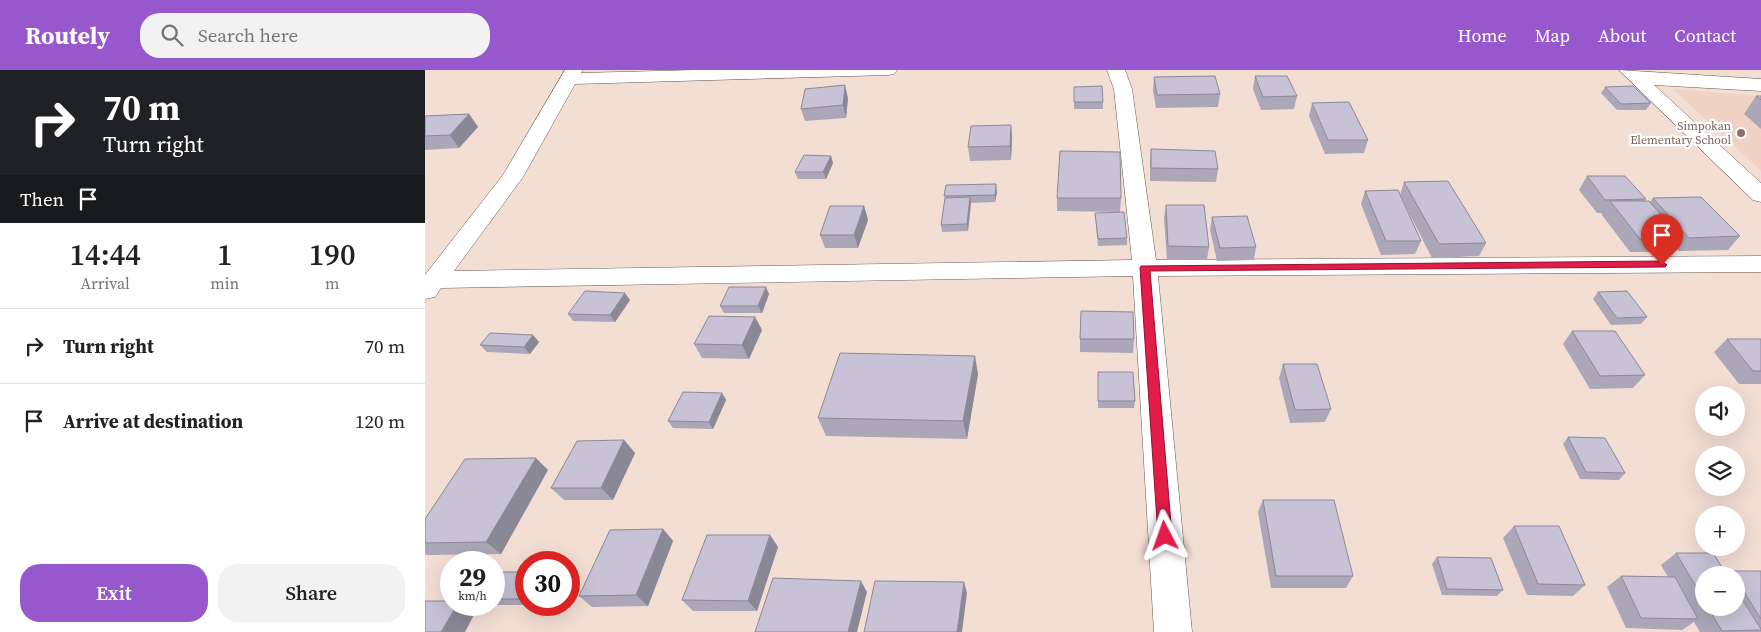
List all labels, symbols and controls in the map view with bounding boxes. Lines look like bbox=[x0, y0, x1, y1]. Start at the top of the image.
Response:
search box bbox=[140, 13, 490, 58]
text: Routely bbox=[25, 19, 110, 52]
icon: search bbox=[158, 21, 186, 49]
text: Search here bbox=[198, 22, 298, 48]
text: Home bbox=[1458, 23, 1507, 48]
text: Map bbox=[1535, 23, 1570, 48]
text: About bbox=[1598, 23, 1646, 48]
text: Contact bbox=[1674, 23, 1736, 48]
text: 70 m bbox=[103, 84, 180, 132]
icon: right bbox=[20, 90, 85, 155]
place label: Simpokan Elementary School bbox=[1630, 118, 1731, 148]
marker: Simpokan Elementary School bbox=[1735, 127, 1747, 139]
text: Turn right bbox=[103, 129, 204, 159]
icon: arrive bbox=[74, 185, 102, 213]
text: Then bbox=[20, 186, 64, 212]
pin bbox=[1641, 214, 1683, 265]
icon: arrive bbox=[1648, 221, 1676, 249]
text: 14:44 bbox=[69, 234, 141, 275]
text: 1 bbox=[217, 234, 233, 275]
text: 190 bbox=[309, 234, 356, 275]
text: Arrival bbox=[80, 272, 130, 294]
text: min bbox=[210, 272, 239, 294]
text: m bbox=[325, 272, 339, 294]
icon: right bbox=[20, 332, 48, 360]
text: Turn right bbox=[63, 333, 154, 359]
text: 70 m bbox=[364, 333, 405, 359]
map controls bbox=[1695, 386, 1745, 616]
button: sound bbox=[1695, 386, 1745, 436]
icon: arrive bbox=[20, 407, 48, 435]
text: Arrive at destination bbox=[63, 408, 243, 434]
text: 120 m bbox=[355, 408, 405, 434]
button: layers bbox=[1695, 446, 1745, 496]
button: + bbox=[1695, 506, 1745, 556]
position arrow bbox=[1138, 509, 1190, 561]
speed limit sign: 30 bbox=[515, 551, 580, 616]
text: 29 bbox=[459, 560, 486, 594]
button: Exit bbox=[20, 564, 208, 622]
button: Share bbox=[218, 564, 405, 622]
button: − bbox=[1695, 566, 1745, 616]
text: km/h bbox=[458, 588, 487, 604]

